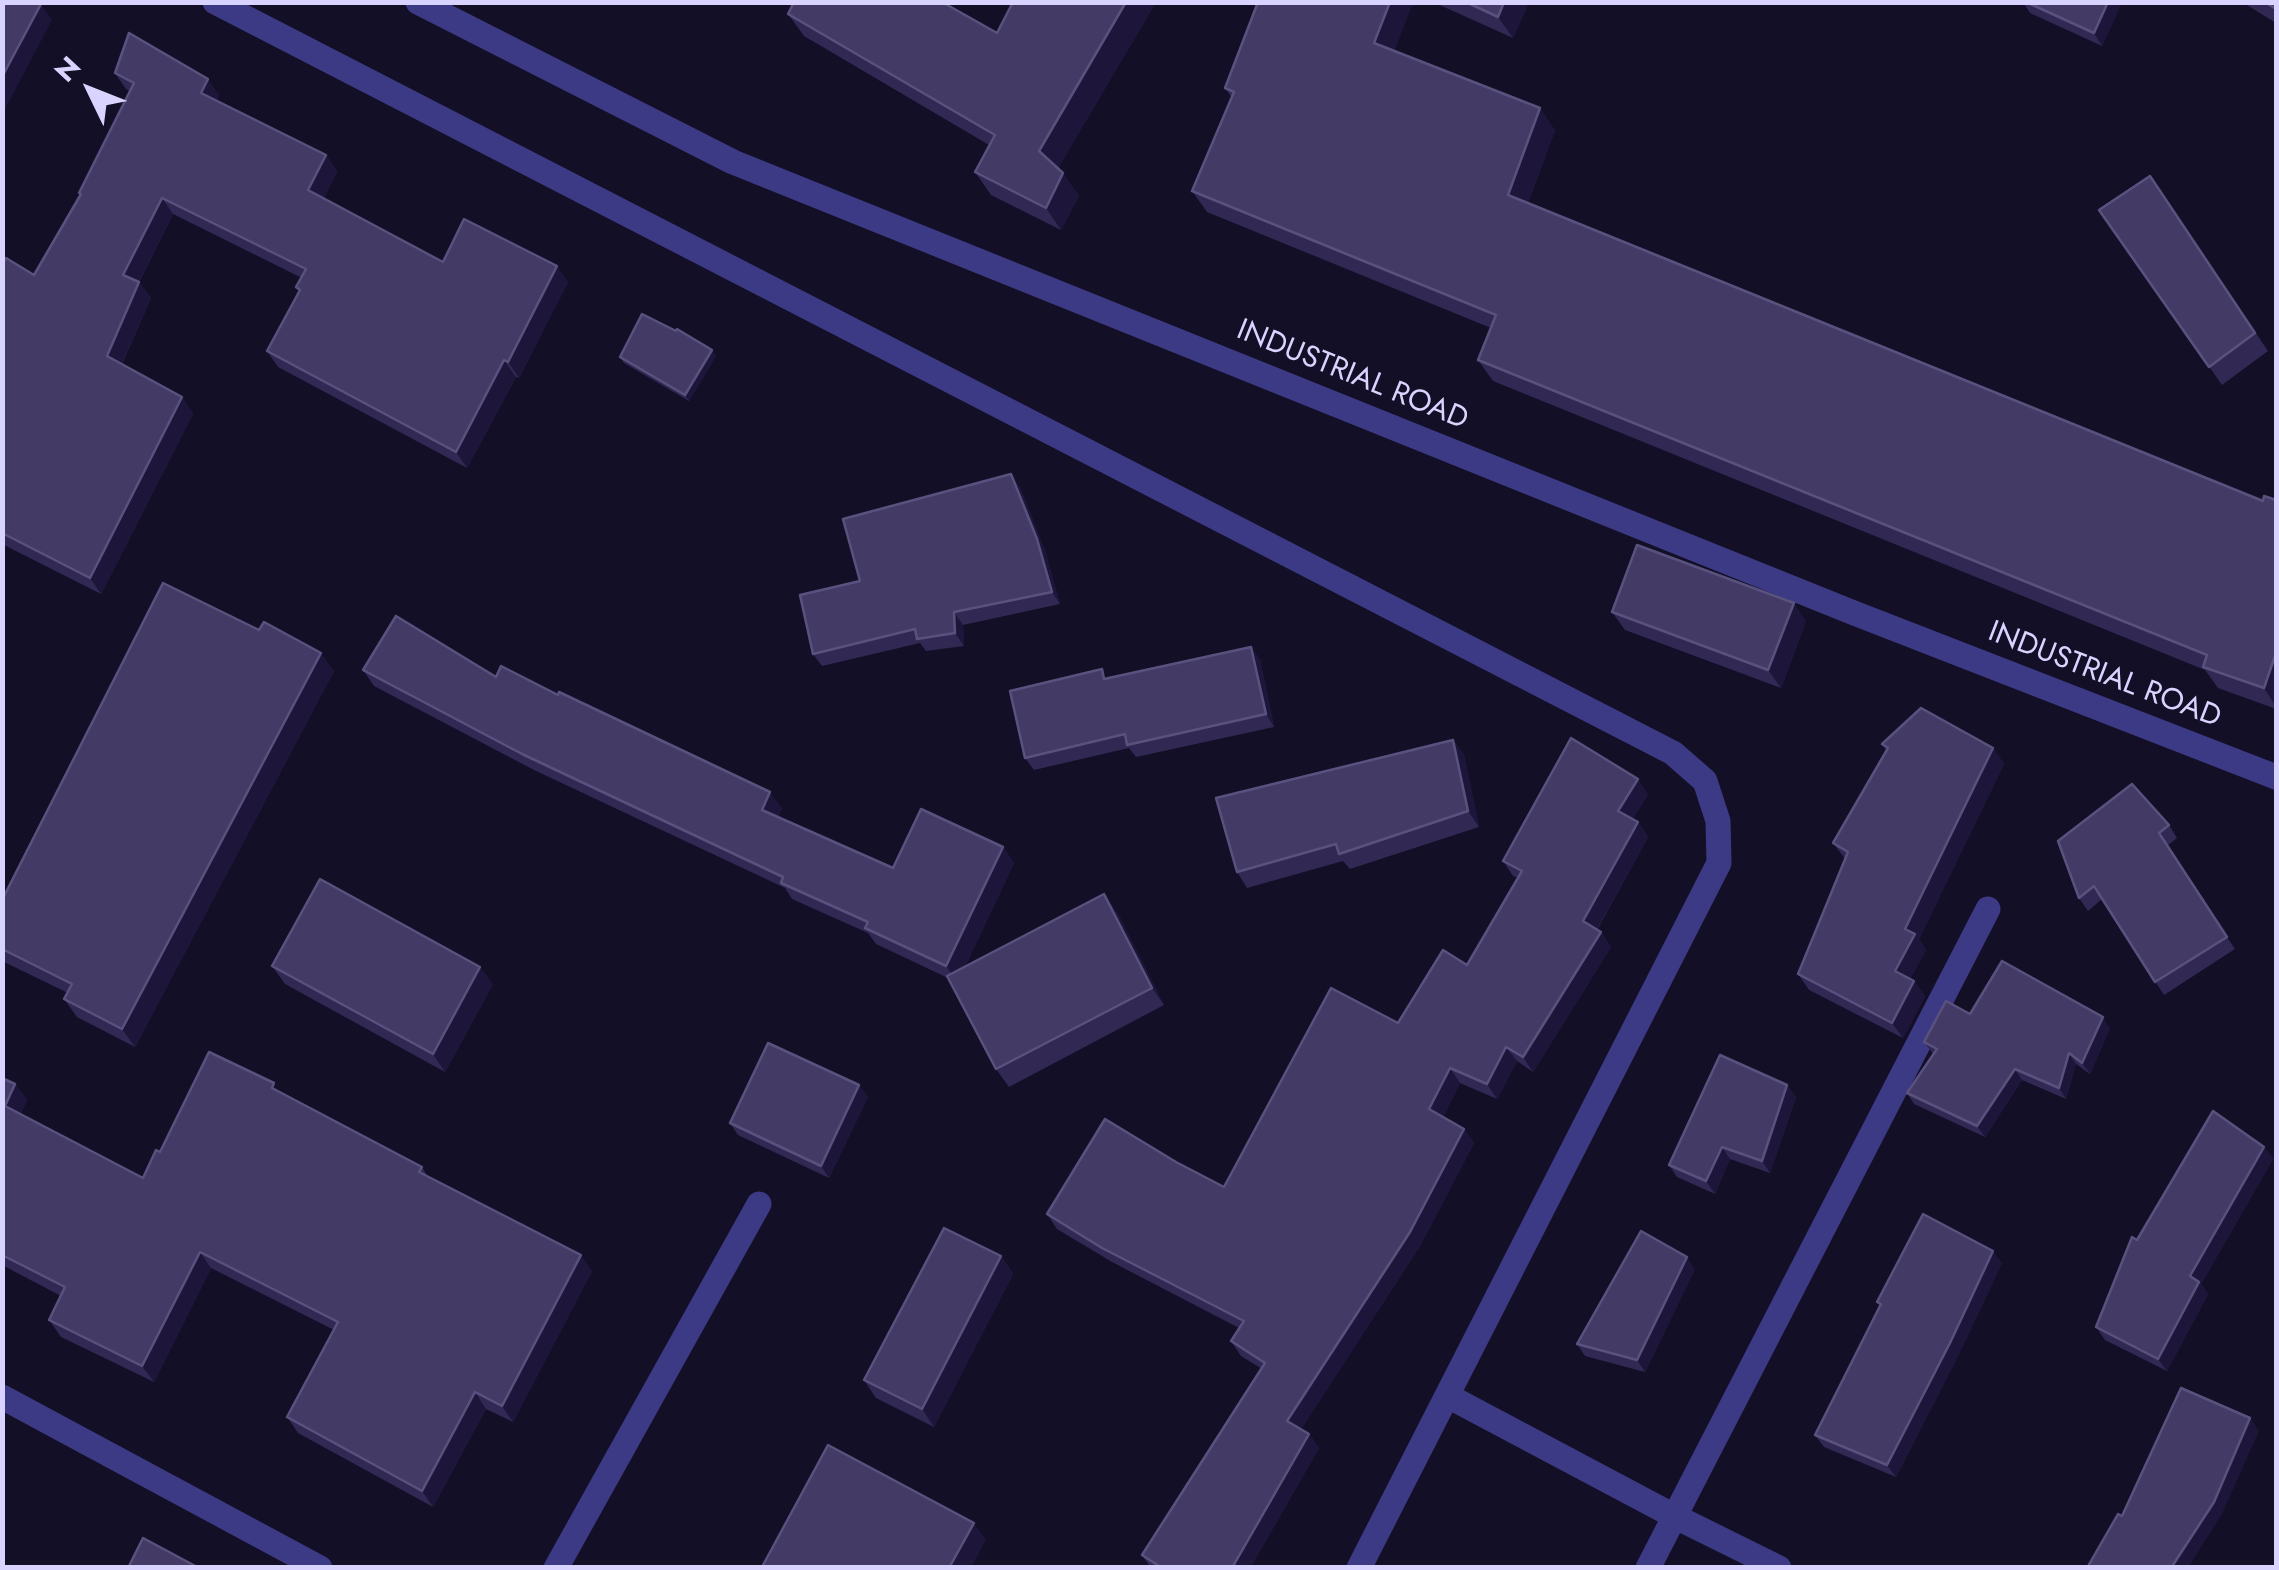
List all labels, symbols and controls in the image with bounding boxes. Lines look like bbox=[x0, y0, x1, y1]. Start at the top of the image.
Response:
north arrow bbox=[40, 40, 140, 140]
text: N bbox=[45, 47, 90, 91]
street label: INDUSTRIAL ROAD bbox=[1231, 313, 1473, 439]
street label: INDUSTRIAL ROAD bbox=[1983, 615, 2225, 737]

